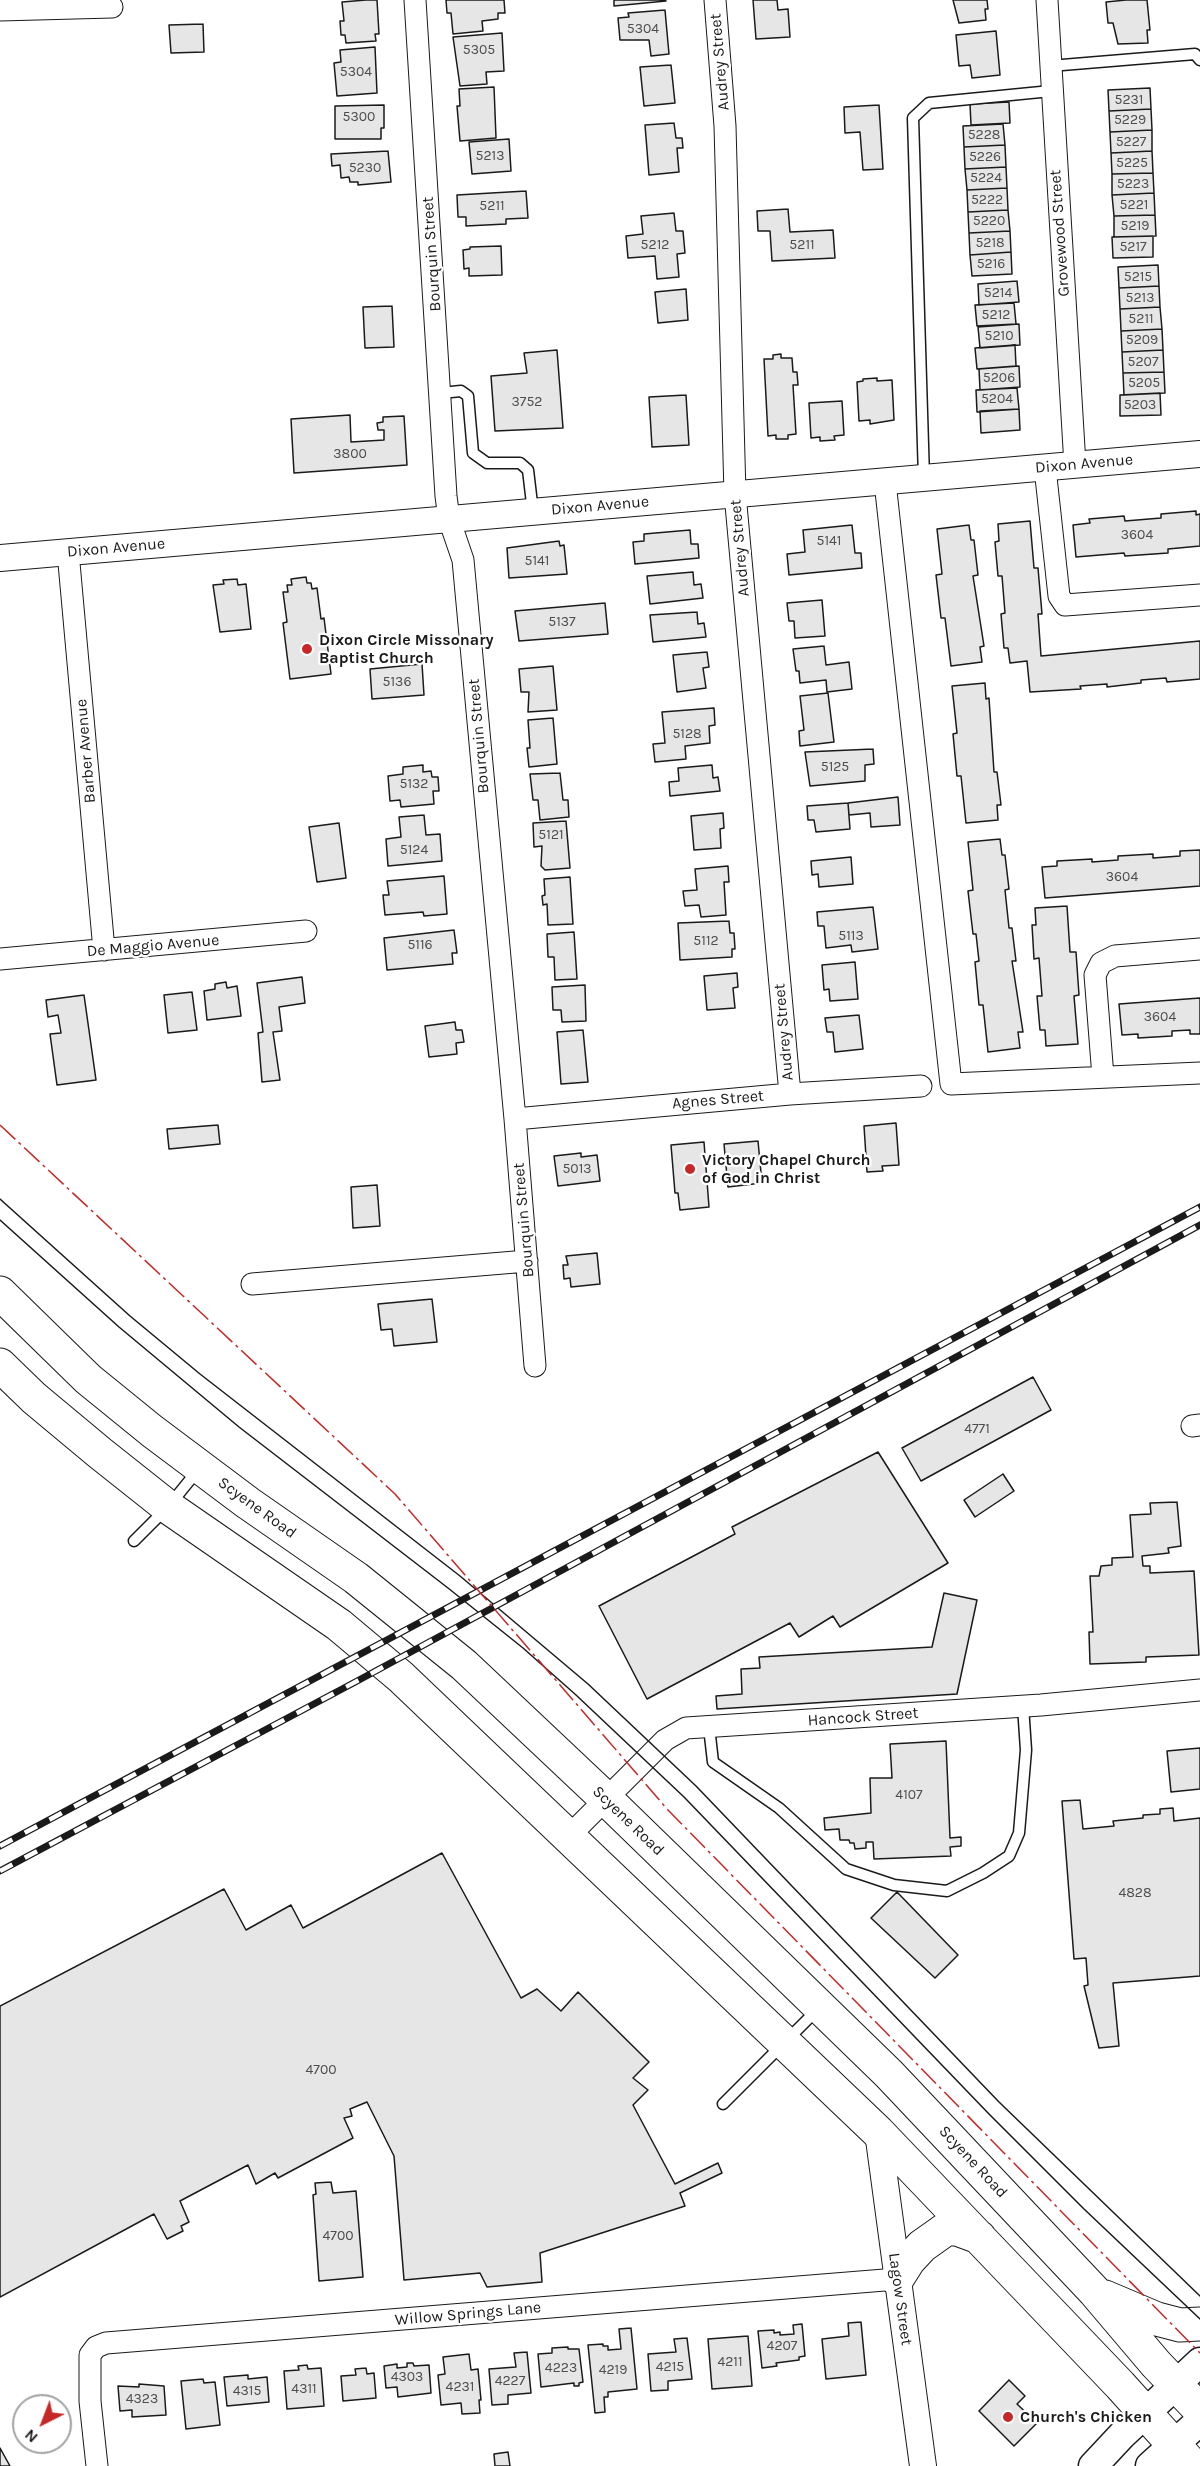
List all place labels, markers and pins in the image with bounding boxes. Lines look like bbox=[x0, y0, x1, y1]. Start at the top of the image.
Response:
place label: Dixon Circle Missonary Baptist Church bbox=[319, 630, 494, 668]
marker: Dixon Circle Missonary Baptist Church bbox=[300, 642, 314, 656]
place label: Victory Chapel Church of God in Christ bbox=[702, 1150, 871, 1188]
marker: Victory Chapel Church of God in Christ bbox=[683, 1162, 697, 1176]
place label: Church's Chicken bbox=[1020, 2407, 1152, 2427]
marker: Church's Chicken bbox=[1001, 2410, 1015, 2424]

